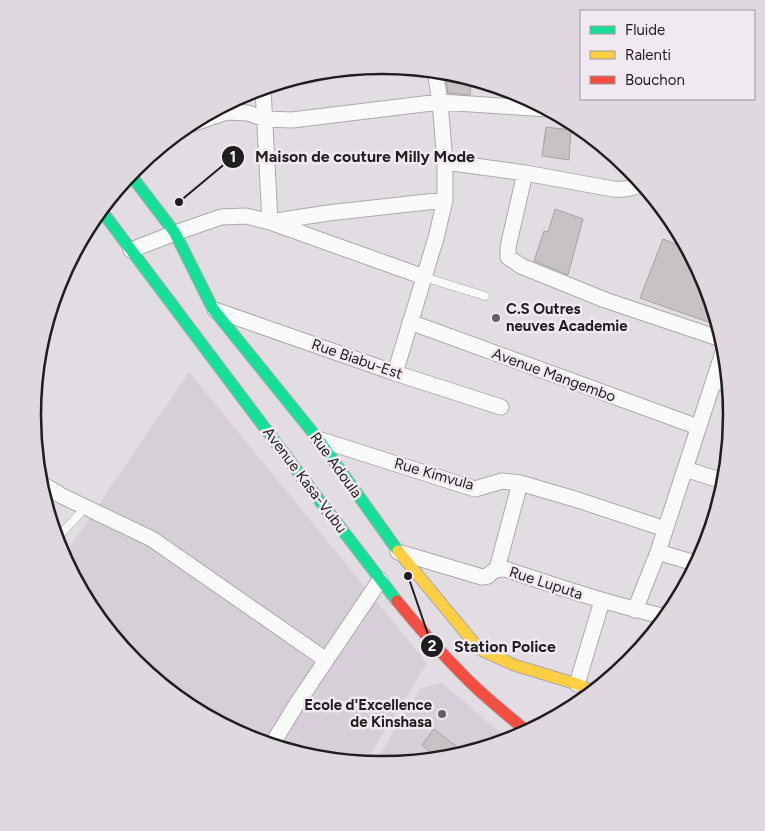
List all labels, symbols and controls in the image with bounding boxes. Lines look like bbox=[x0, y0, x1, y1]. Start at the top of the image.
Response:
legend bbox=[580, 10, 755, 100]
text: Fluide bbox=[625, 21, 665, 39]
text: Ralenti bbox=[625, 46, 671, 64]
text: Bouchon bbox=[625, 71, 685, 89]
callout: Maison de couture Milly Mode bbox=[220, 141, 485, 172]
text: Maison de couture Milly Mode bbox=[255, 147, 475, 166]
text: 1 bbox=[230, 148, 236, 166]
place label: C.S Outres neuves Academie bbox=[506, 300, 628, 335]
marker: C.S Outres neuves Academie bbox=[490, 312, 502, 324]
street label: Rue Biabu-Est bbox=[309, 335, 405, 383]
street label: Avenue Mangembo bbox=[490, 344, 619, 406]
street label: Avenue Kasa-Vubu bbox=[259, 424, 351, 536]
street label: Rue Adoula bbox=[306, 429, 366, 501]
street label: Rue Kimvula bbox=[392, 454, 476, 494]
street label: Rue Luputa bbox=[507, 563, 585, 603]
callout: Station Police bbox=[419, 630, 566, 661]
text: 2 bbox=[428, 637, 437, 655]
text: Station Police bbox=[454, 637, 556, 656]
place label: Ecole d'Excellence de Kinshasa bbox=[304, 696, 433, 731]
marker: Ecole d'Excellence de Kinshasa bbox=[436, 708, 448, 720]

